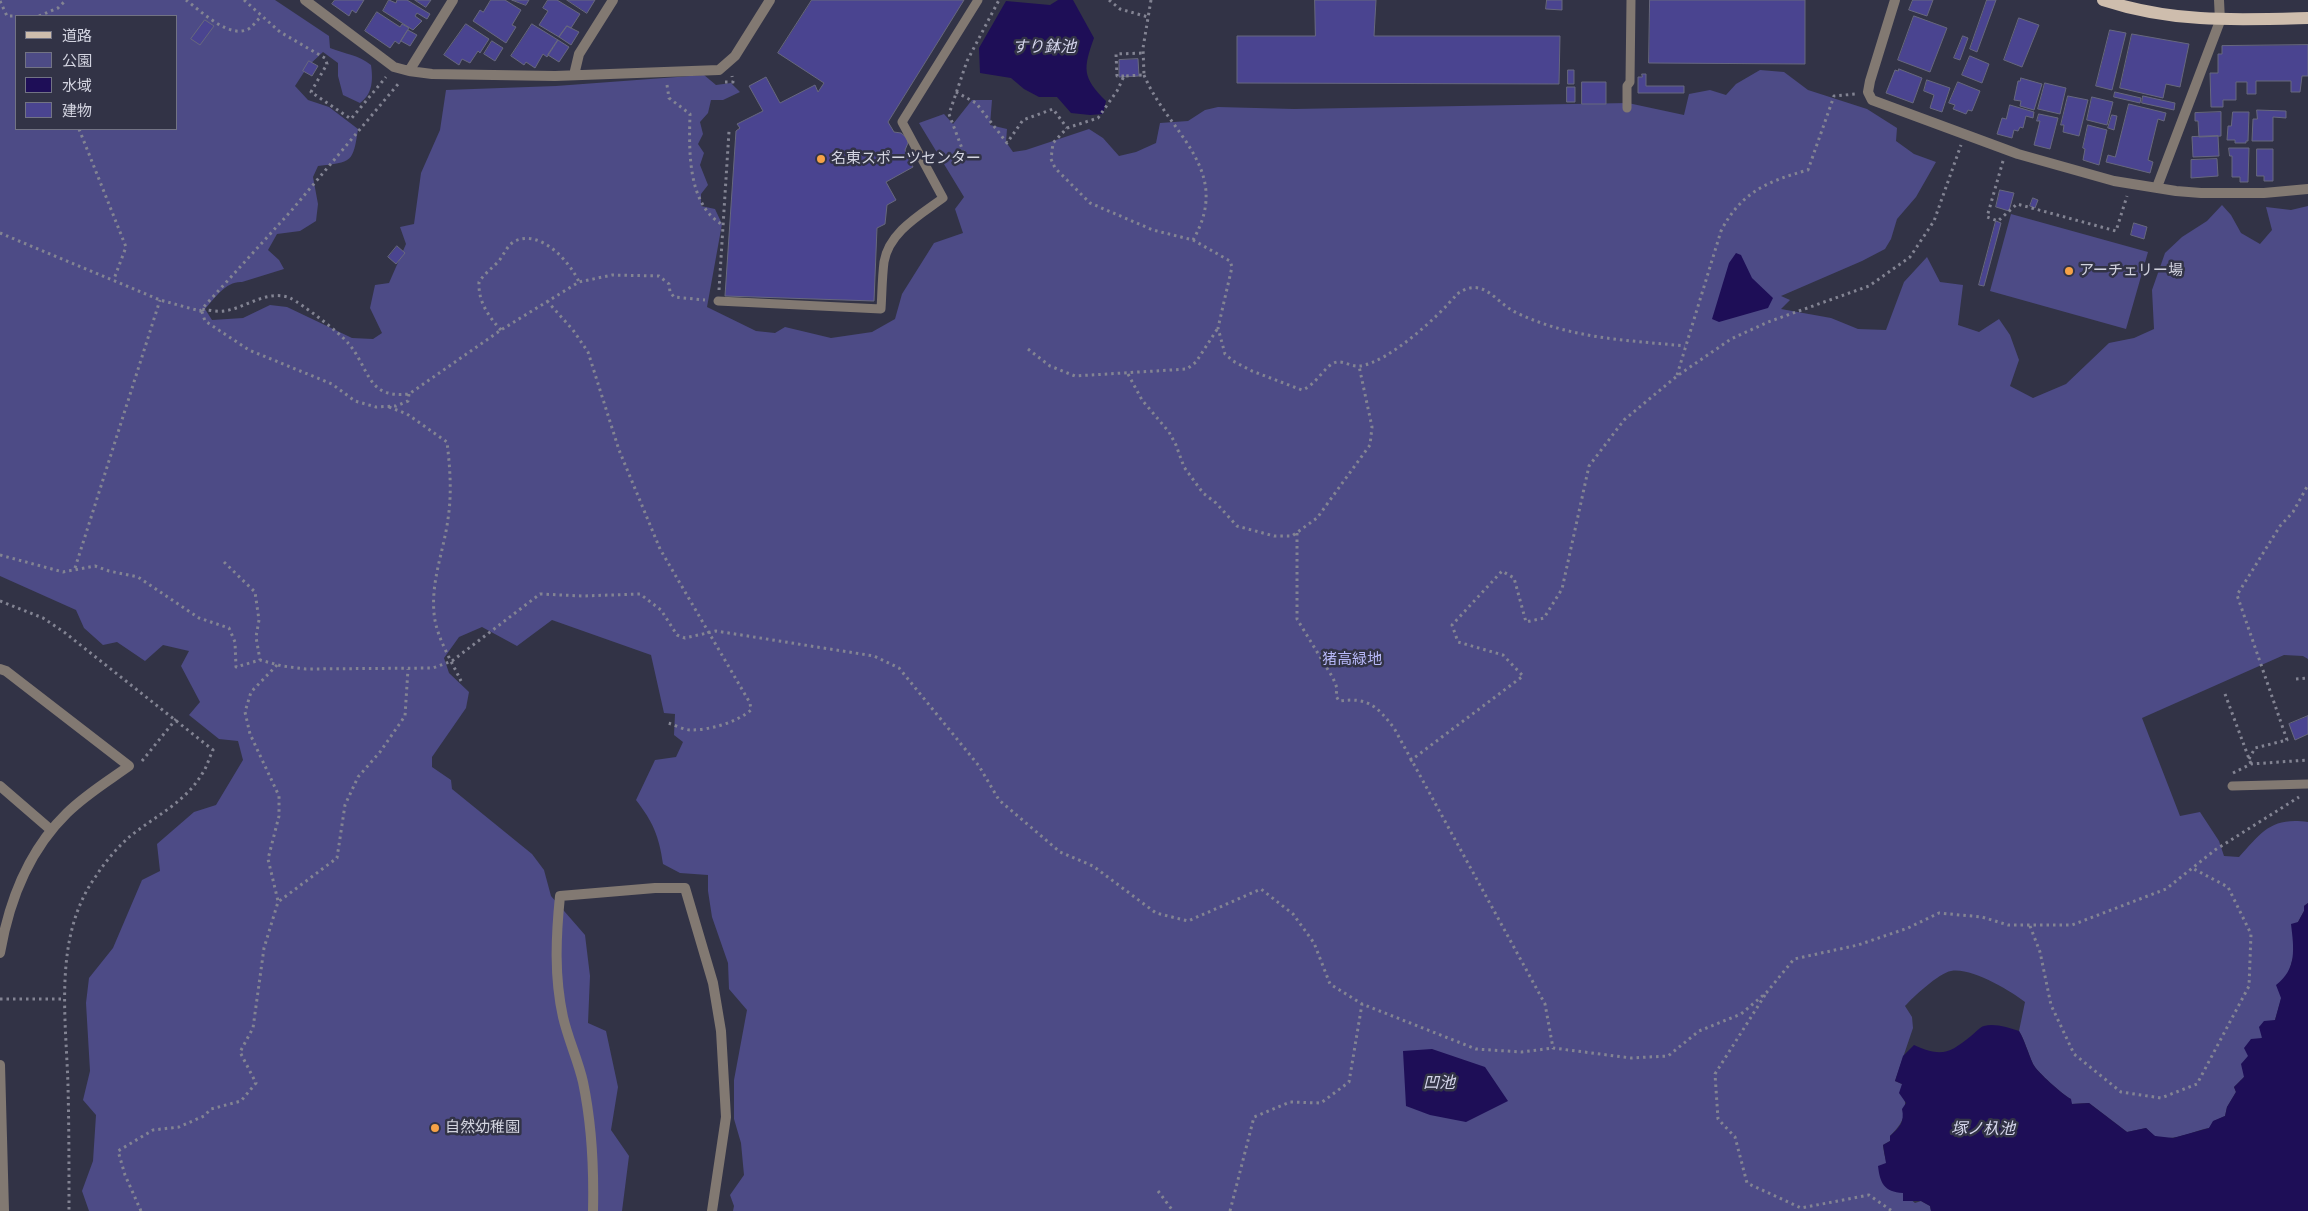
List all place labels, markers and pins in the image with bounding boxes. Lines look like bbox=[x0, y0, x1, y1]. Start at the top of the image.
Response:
place label: 名東スポーツセンター bbox=[831, 150, 981, 168]
marker: 名東スポーツセンター bbox=[815, 153, 827, 165]
place label: アーチェリー場 bbox=[2079, 262, 2183, 280]
marker: アーチェリー場 bbox=[2063, 265, 2075, 277]
place label: 自然幼稚園 bbox=[445, 1119, 520, 1137]
marker: 自然幼稚園 bbox=[429, 1122, 441, 1134]

